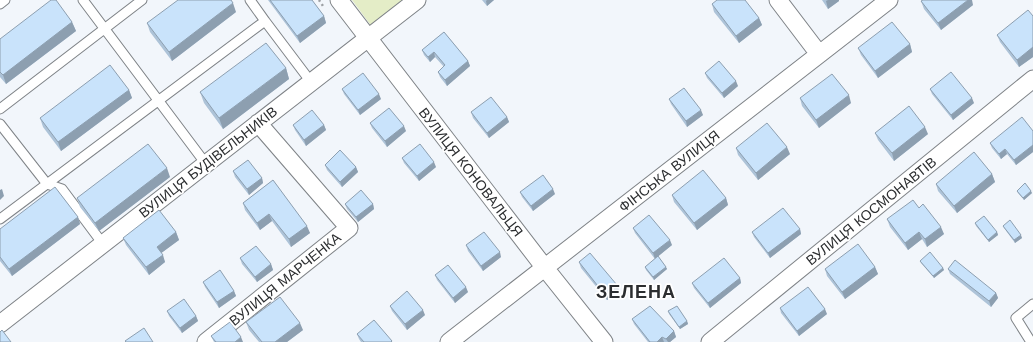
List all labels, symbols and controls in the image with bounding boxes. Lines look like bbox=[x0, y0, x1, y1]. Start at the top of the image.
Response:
street label: ВУЛИЦЯ БУДІВЕЛЬНИКІВ bbox=[136, 103, 280, 221]
street label: ВУЛИЦЯ КОНОВАЛЬЦЯ bbox=[416, 104, 526, 240]
street label: ФІНСЬКА ВУЛИЦЯ bbox=[616, 127, 722, 215]
street label: ВУЛИЦЯ КОСМОНАВТІВ bbox=[803, 154, 939, 268]
street label: ВУЛИЦЯ МАРЧЕНКА bbox=[226, 229, 344, 329]
district label: ЗЕЛЕНА bbox=[596, 281, 676, 302]

